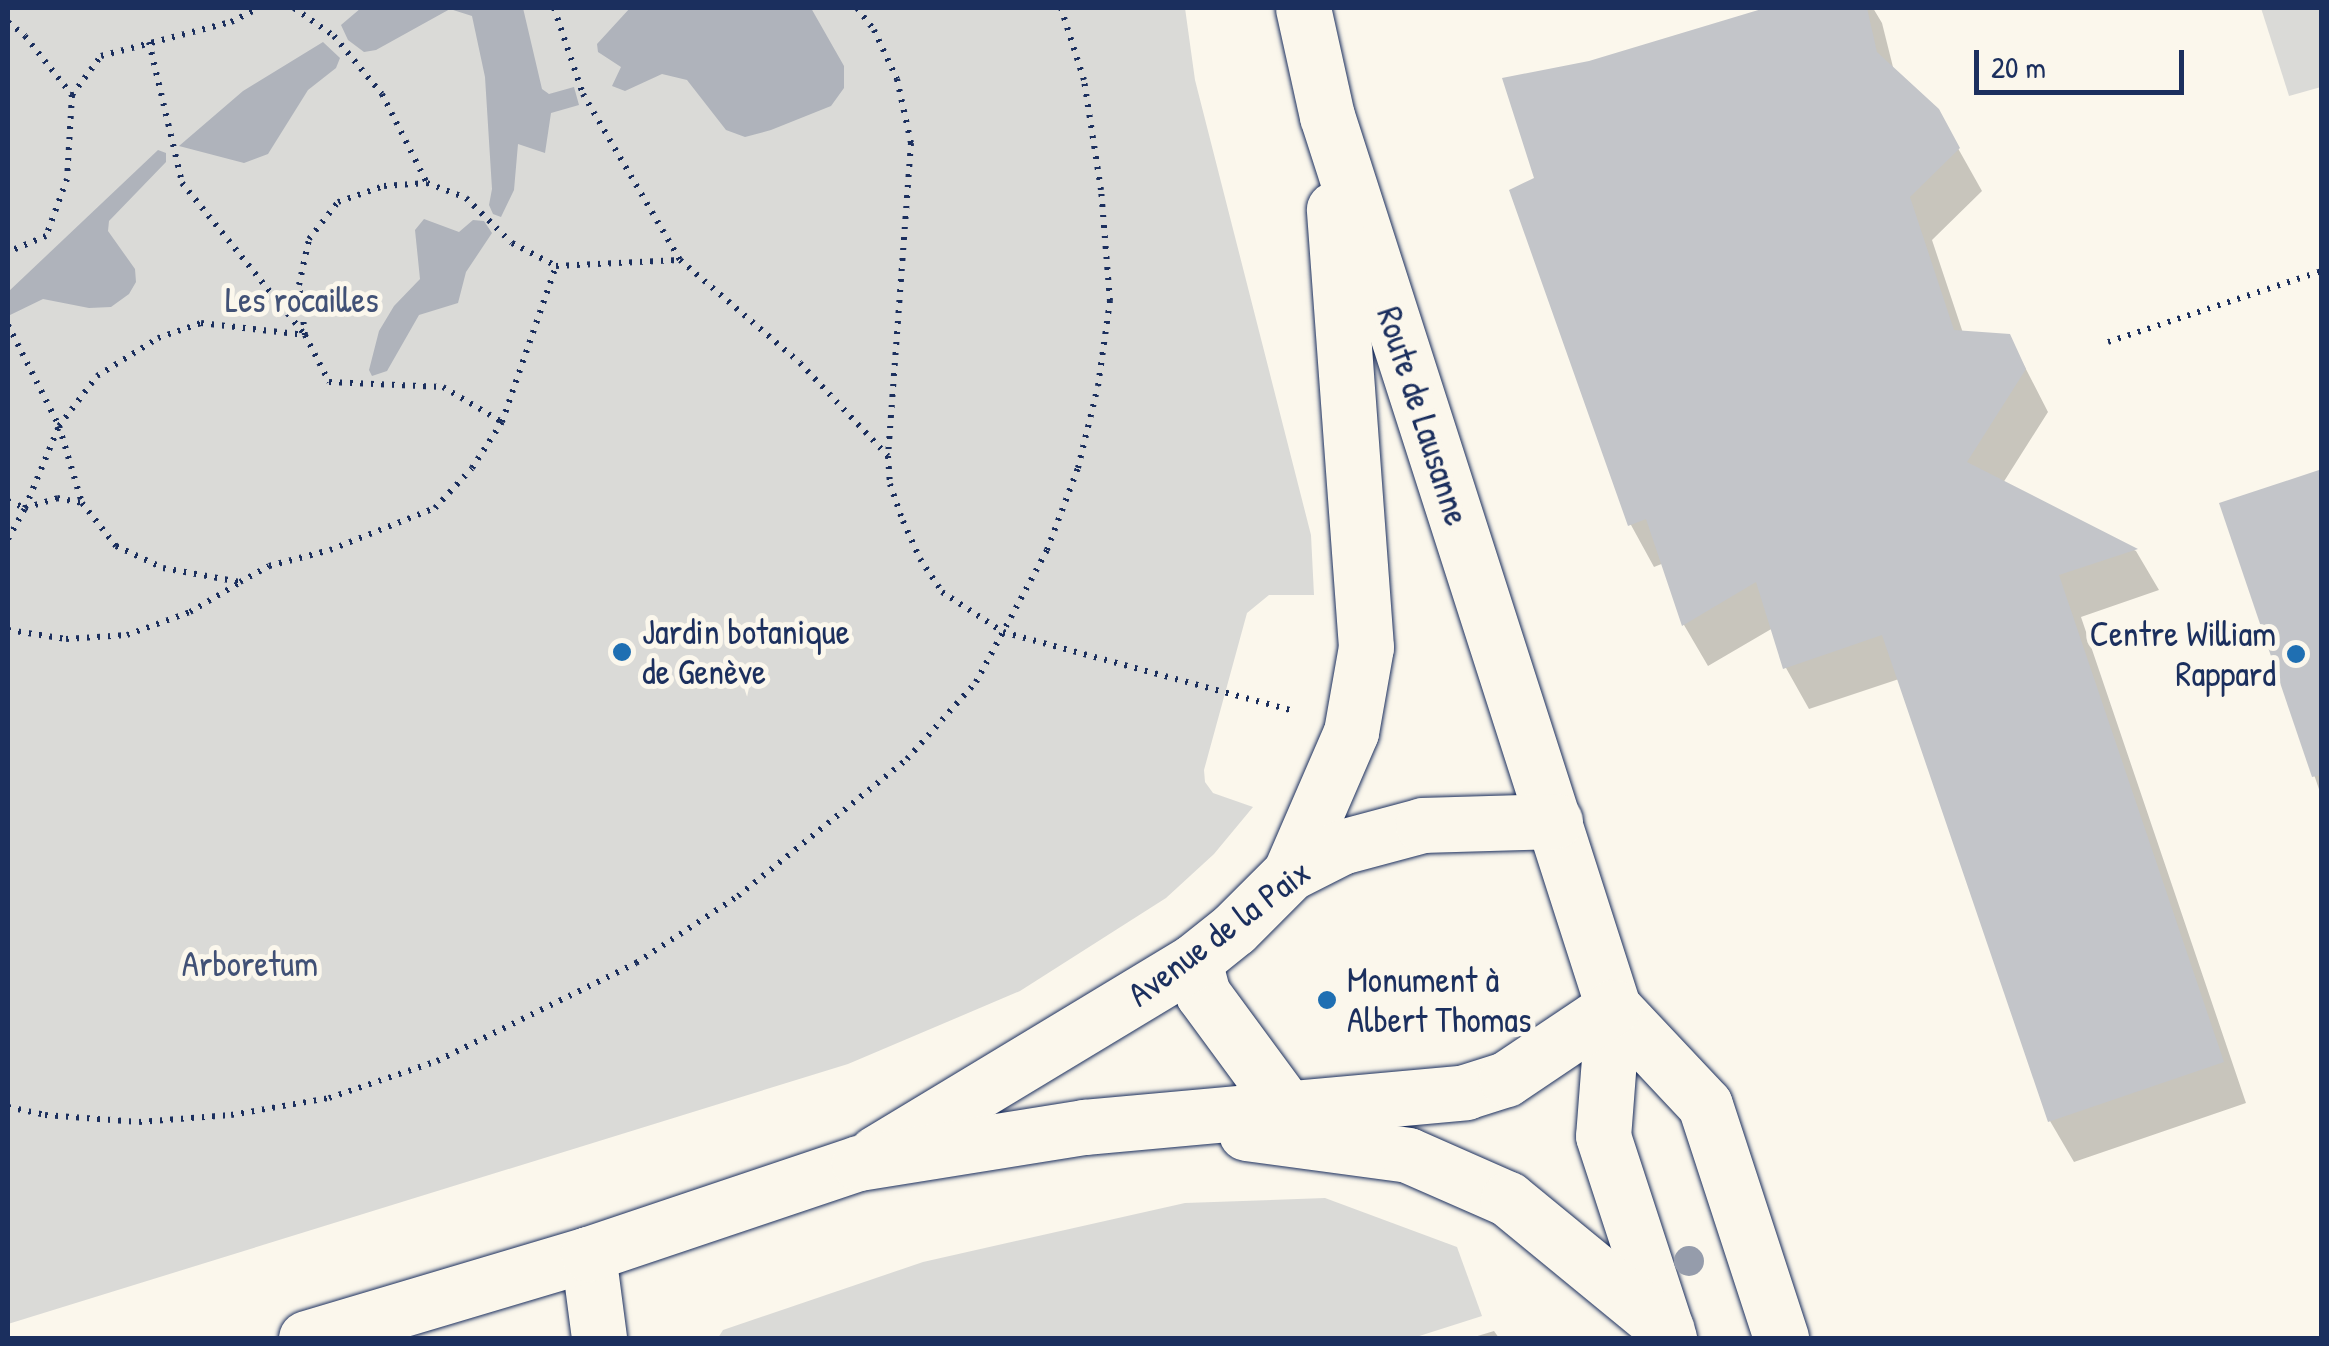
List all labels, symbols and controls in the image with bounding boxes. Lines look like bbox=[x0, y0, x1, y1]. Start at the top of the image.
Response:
scale bar bbox=[1979, 30, 2189, 92]
text: 20 m bbox=[1991, 47, 2046, 87]
park label: Les rocailles bbox=[225, 279, 379, 321]
street label: Route de Lausanne bbox=[1368, 301, 1478, 531]
place label: Jardin botanique de Genève bbox=[642, 611, 850, 693]
place label: Centre William Rappard bbox=[2090, 613, 2276, 695]
marker: Jardin botanique de Genève bbox=[611, 641, 633, 663]
marker: Centre William Rappard bbox=[2285, 643, 2307, 665]
street label: Avenue de la Paix bbox=[1119, 851, 1319, 1015]
park label: Arboretum bbox=[182, 943, 318, 985]
place label: Monument à Albert Thomas bbox=[1347, 959, 1531, 1041]
marker: Monument à Albert Thomas bbox=[1316, 989, 1338, 1011]

